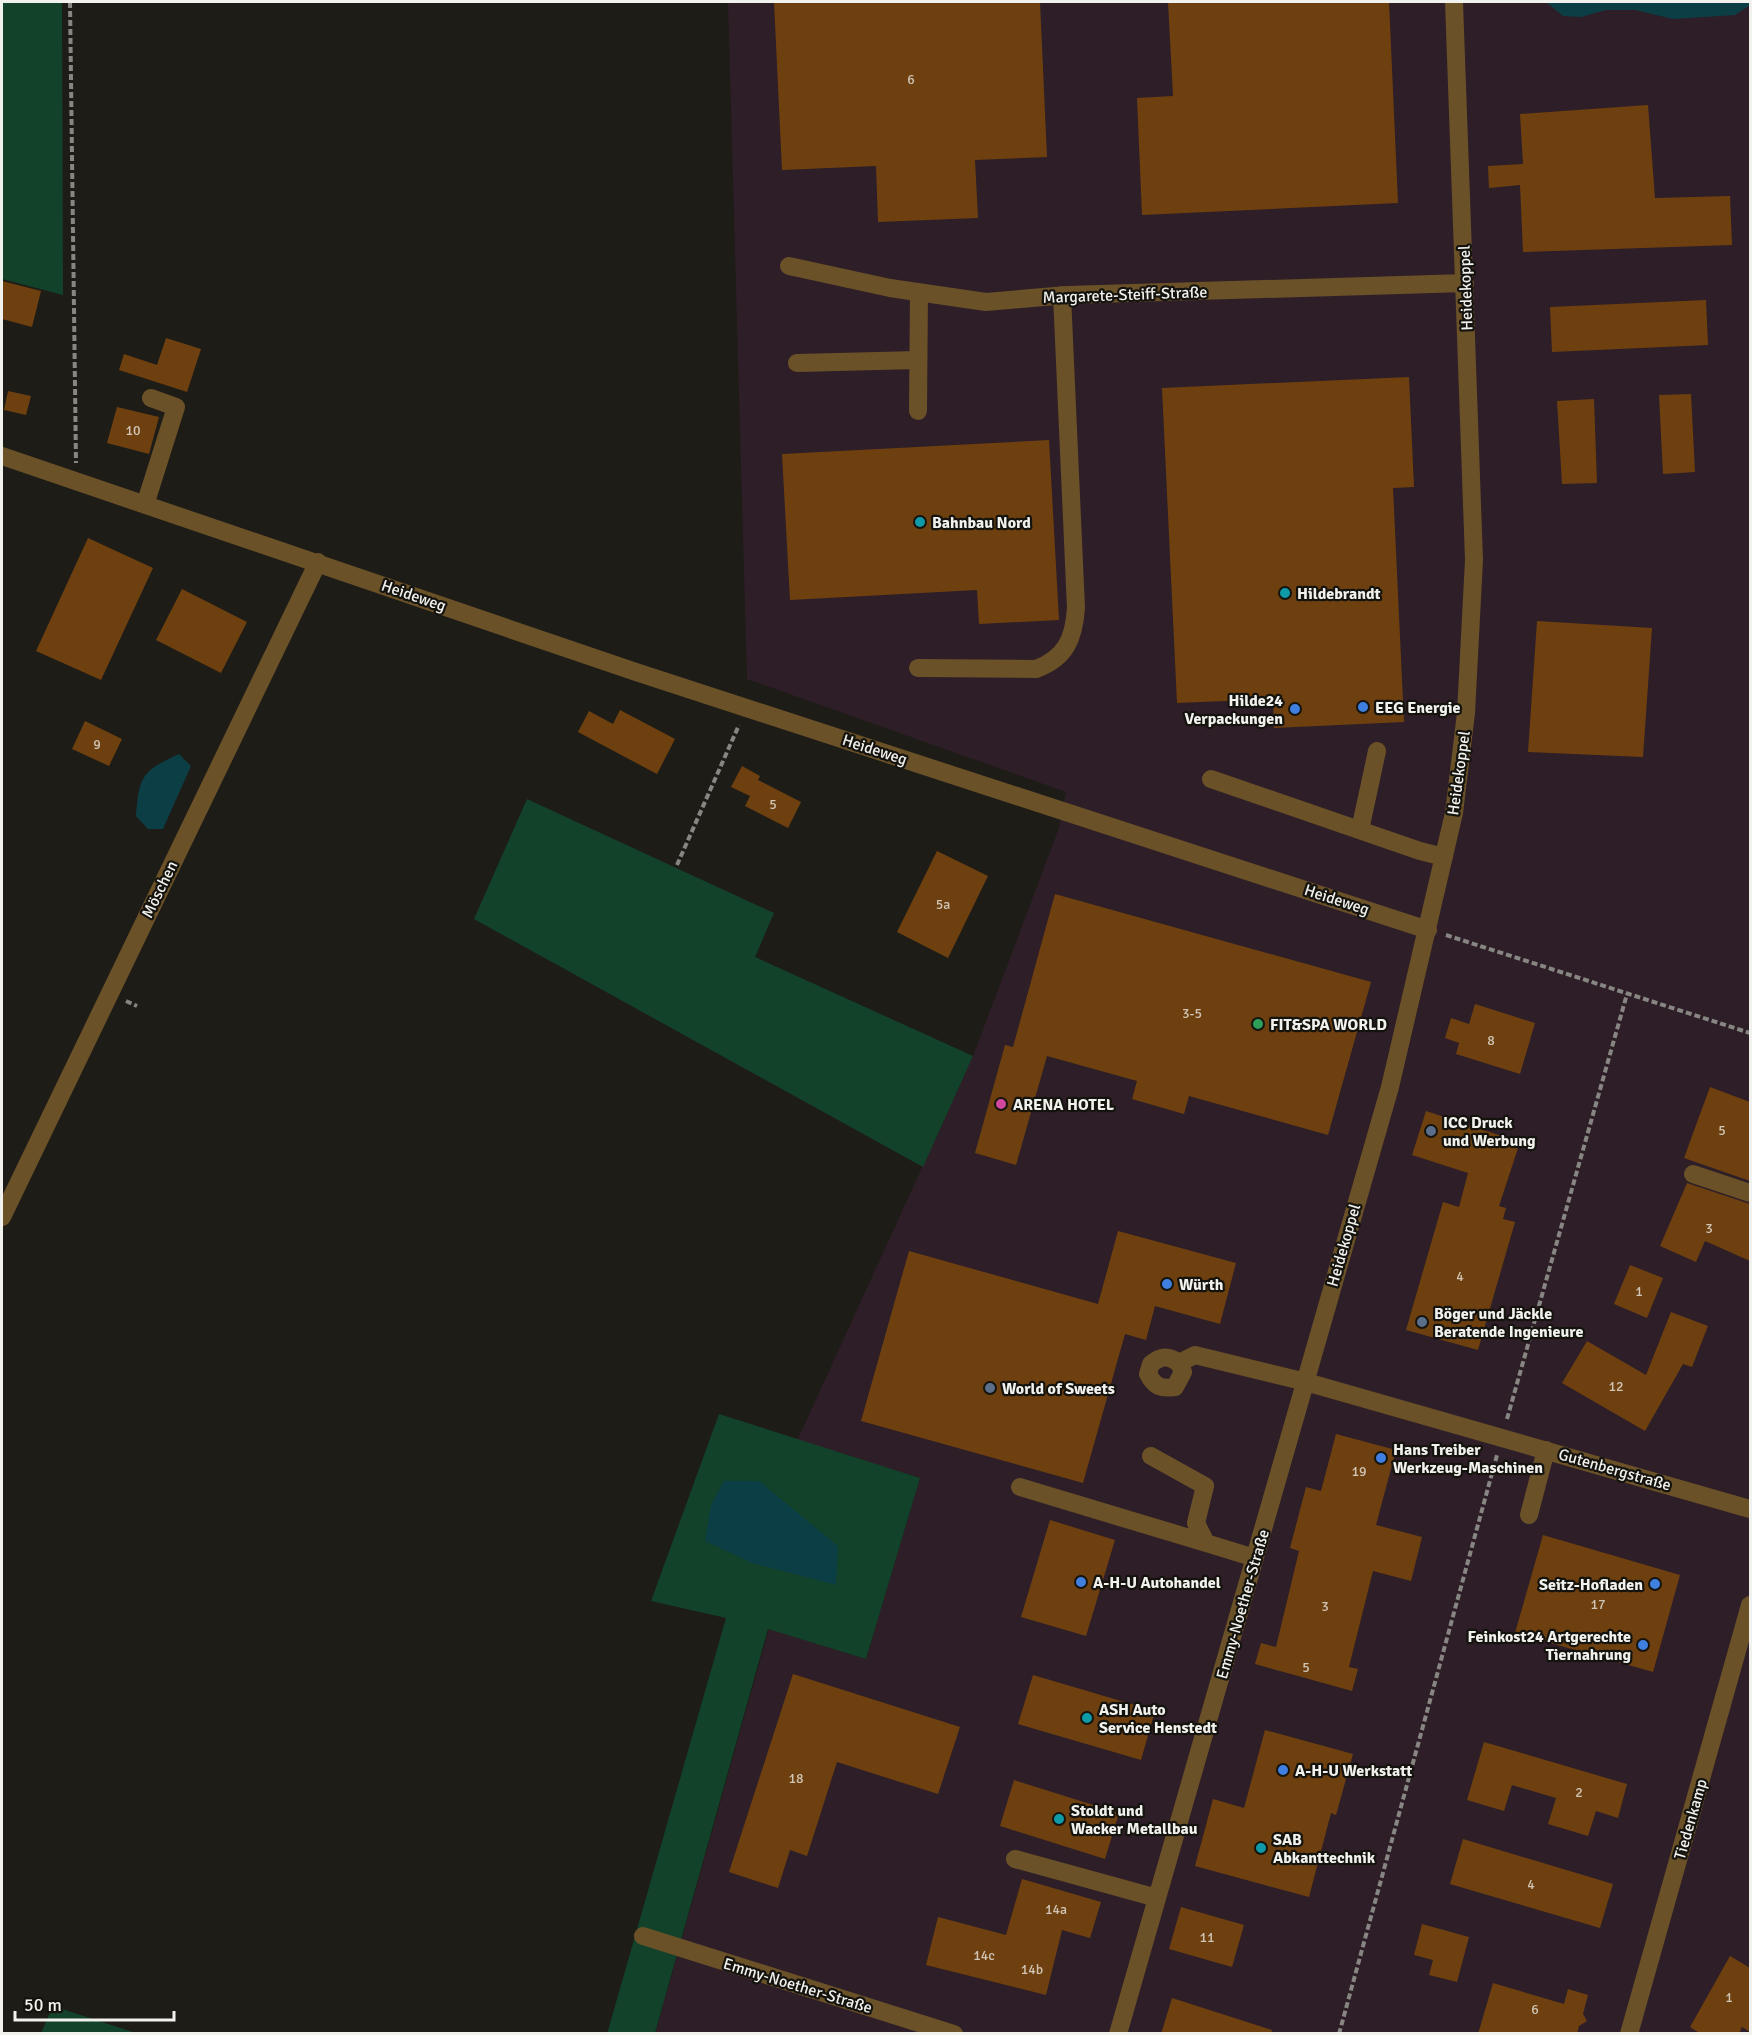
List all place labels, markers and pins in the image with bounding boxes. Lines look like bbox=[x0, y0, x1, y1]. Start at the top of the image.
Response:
place label: Bahnbau Nord bbox=[932, 513, 1031, 533]
marker: Bahnbau Nord bbox=[913, 515, 927, 529]
place label: Hildebrandt bbox=[1297, 584, 1381, 604]
marker: Hildebrandt bbox=[1278, 586, 1292, 600]
place label: Hilde24 Verpackungen bbox=[1184, 691, 1283, 729]
place label: EEG Energie bbox=[1375, 698, 1461, 718]
marker: EEG Energie bbox=[1356, 700, 1370, 714]
marker: Hilde24 Verpackungen bbox=[1288, 702, 1302, 716]
place label: FIT&SPA WORLD bbox=[1270, 1015, 1387, 1035]
marker: FIT&SPA WORLD bbox=[1251, 1017, 1265, 1031]
place label: ARENA HOTEL bbox=[1013, 1095, 1115, 1115]
marker: ARENA HOTEL bbox=[994, 1097, 1008, 1111]
place label: ICC Druck und Werbung bbox=[1443, 1113, 1536, 1151]
marker: ICC Druck und Werbung bbox=[1424, 1124, 1438, 1138]
place label: Würth bbox=[1179, 1275, 1224, 1295]
marker: Würth bbox=[1160, 1277, 1174, 1291]
place label: Böger und Jäckle Beratende Ingenieure bbox=[1434, 1304, 1583, 1342]
marker: Böger und Jäckle Beratende Ingenieure bbox=[1415, 1315, 1429, 1329]
place label: World of Sweets bbox=[1002, 1379, 1115, 1399]
marker: World of Sweets bbox=[983, 1381, 997, 1395]
place label: Hans Treiber Werkzeug-Maschinen bbox=[1393, 1440, 1543, 1478]
marker: Hans Treiber Werkzeug-Maschinen bbox=[1374, 1451, 1388, 1465]
place label: A-H-U Autohandel bbox=[1093, 1573, 1221, 1593]
marker: A-H-U Autohandel bbox=[1074, 1575, 1088, 1589]
place label: Seitz-Hofladen bbox=[1539, 1575, 1643, 1595]
marker: Seitz-Hofladen bbox=[1648, 1577, 1662, 1591]
place label: Feinkost24 Artgerechte Tiernahrung bbox=[1467, 1627, 1631, 1665]
marker: Feinkost24 Artgerechte Tiernahrung bbox=[1636, 1638, 1650, 1652]
place label: ASH Auto Service Henstedt bbox=[1099, 1700, 1217, 1738]
marker: ASH Auto Service Henstedt bbox=[1080, 1711, 1094, 1725]
place label: A-H-U Werkstatt bbox=[1295, 1761, 1412, 1781]
marker: A-H-U Werkstatt bbox=[1276, 1763, 1290, 1777]
place label: Stoldt und Wacker Metallbau bbox=[1071, 1801, 1198, 1839]
marker: Stoldt und Wacker Metallbau bbox=[1052, 1812, 1066, 1826]
place label: SAB Abkanttechnik bbox=[1273, 1830, 1376, 1868]
marker: SAB Abkanttechnik bbox=[1254, 1841, 1268, 1855]

